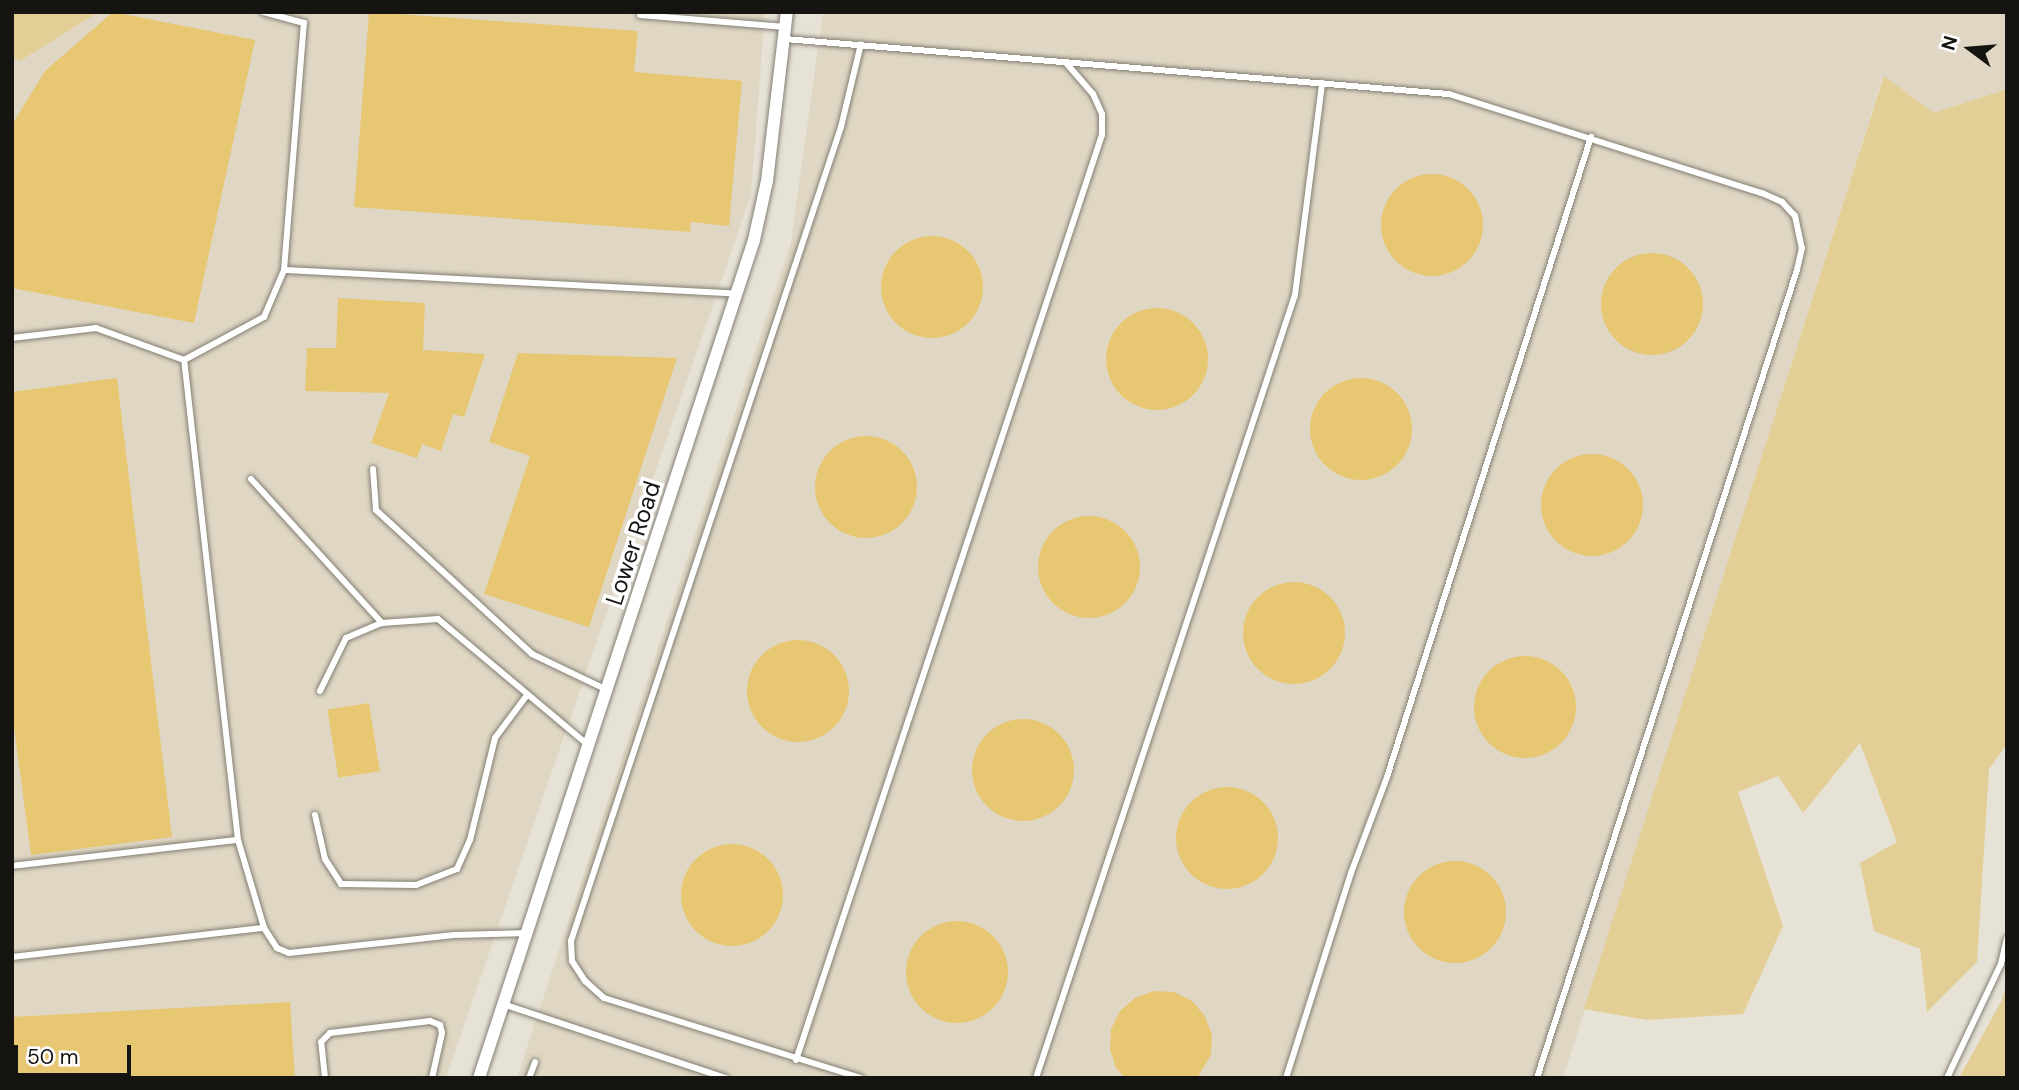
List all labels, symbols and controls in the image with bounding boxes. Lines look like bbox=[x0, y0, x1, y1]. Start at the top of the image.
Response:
north arrow bbox=[1935, 14, 2005, 84]
text: N bbox=[1935, 33, 1963, 53]
street label: Lower Road bbox=[599, 477, 667, 609]
scale bar bbox=[18, 1030, 135, 1074]
text: 50 m bbox=[27, 1043, 78, 1071]

